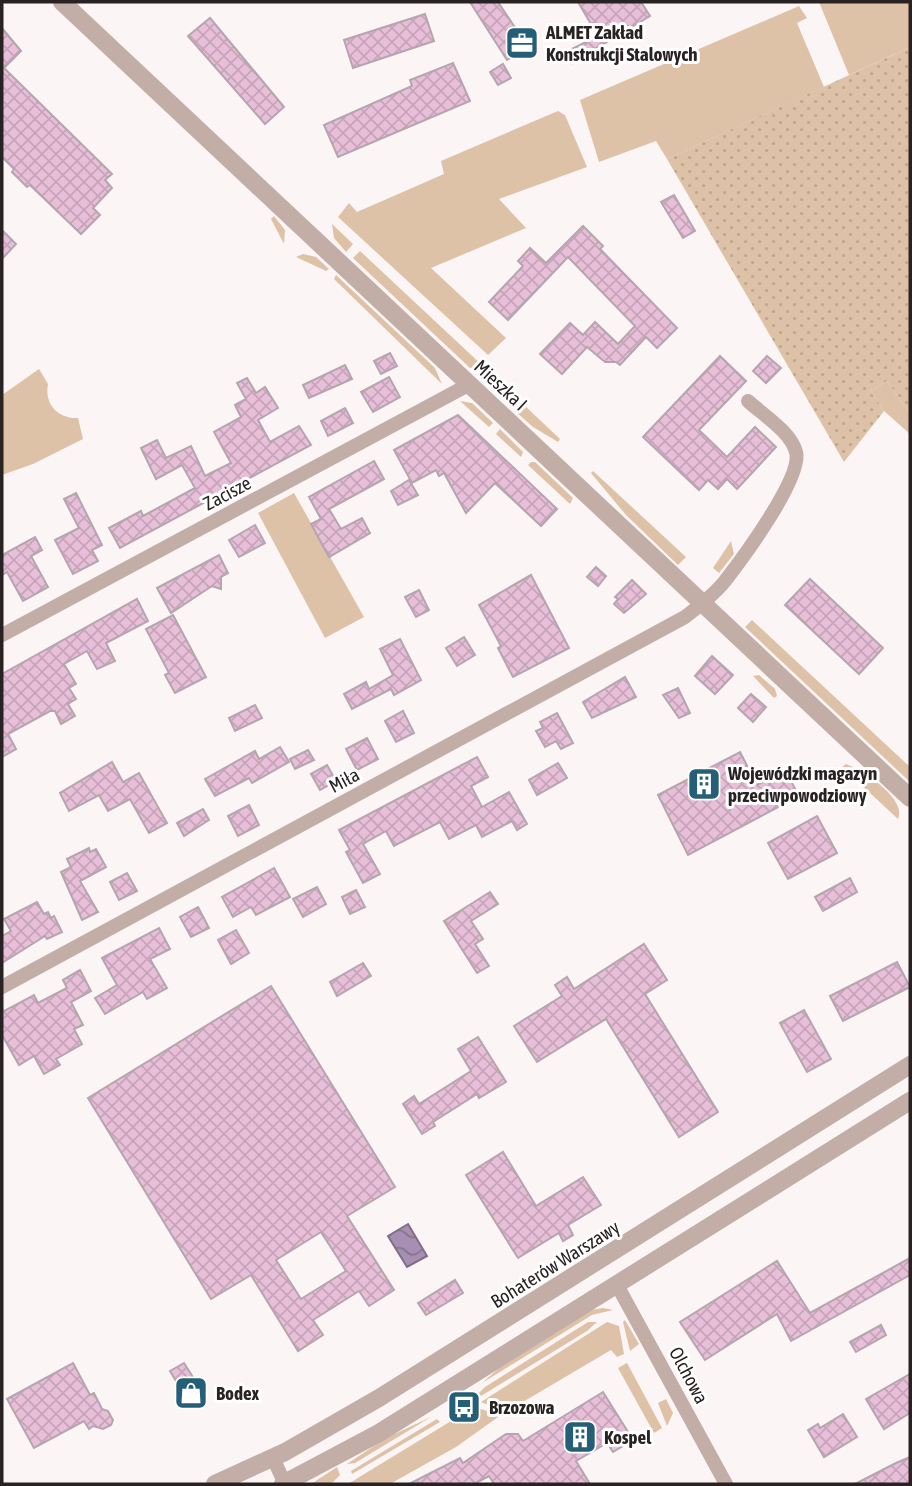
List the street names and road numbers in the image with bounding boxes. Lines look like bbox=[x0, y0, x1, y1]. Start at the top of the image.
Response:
street label: Mieszka I bbox=[470, 355, 532, 415]
street label: Zacisze bbox=[199, 471, 255, 515]
street label: Miła bbox=[325, 763, 363, 797]
street label: Bohaterów Warszawy bbox=[487, 1216, 623, 1312]
street label: Olchowa bbox=[665, 1343, 713, 1407]

